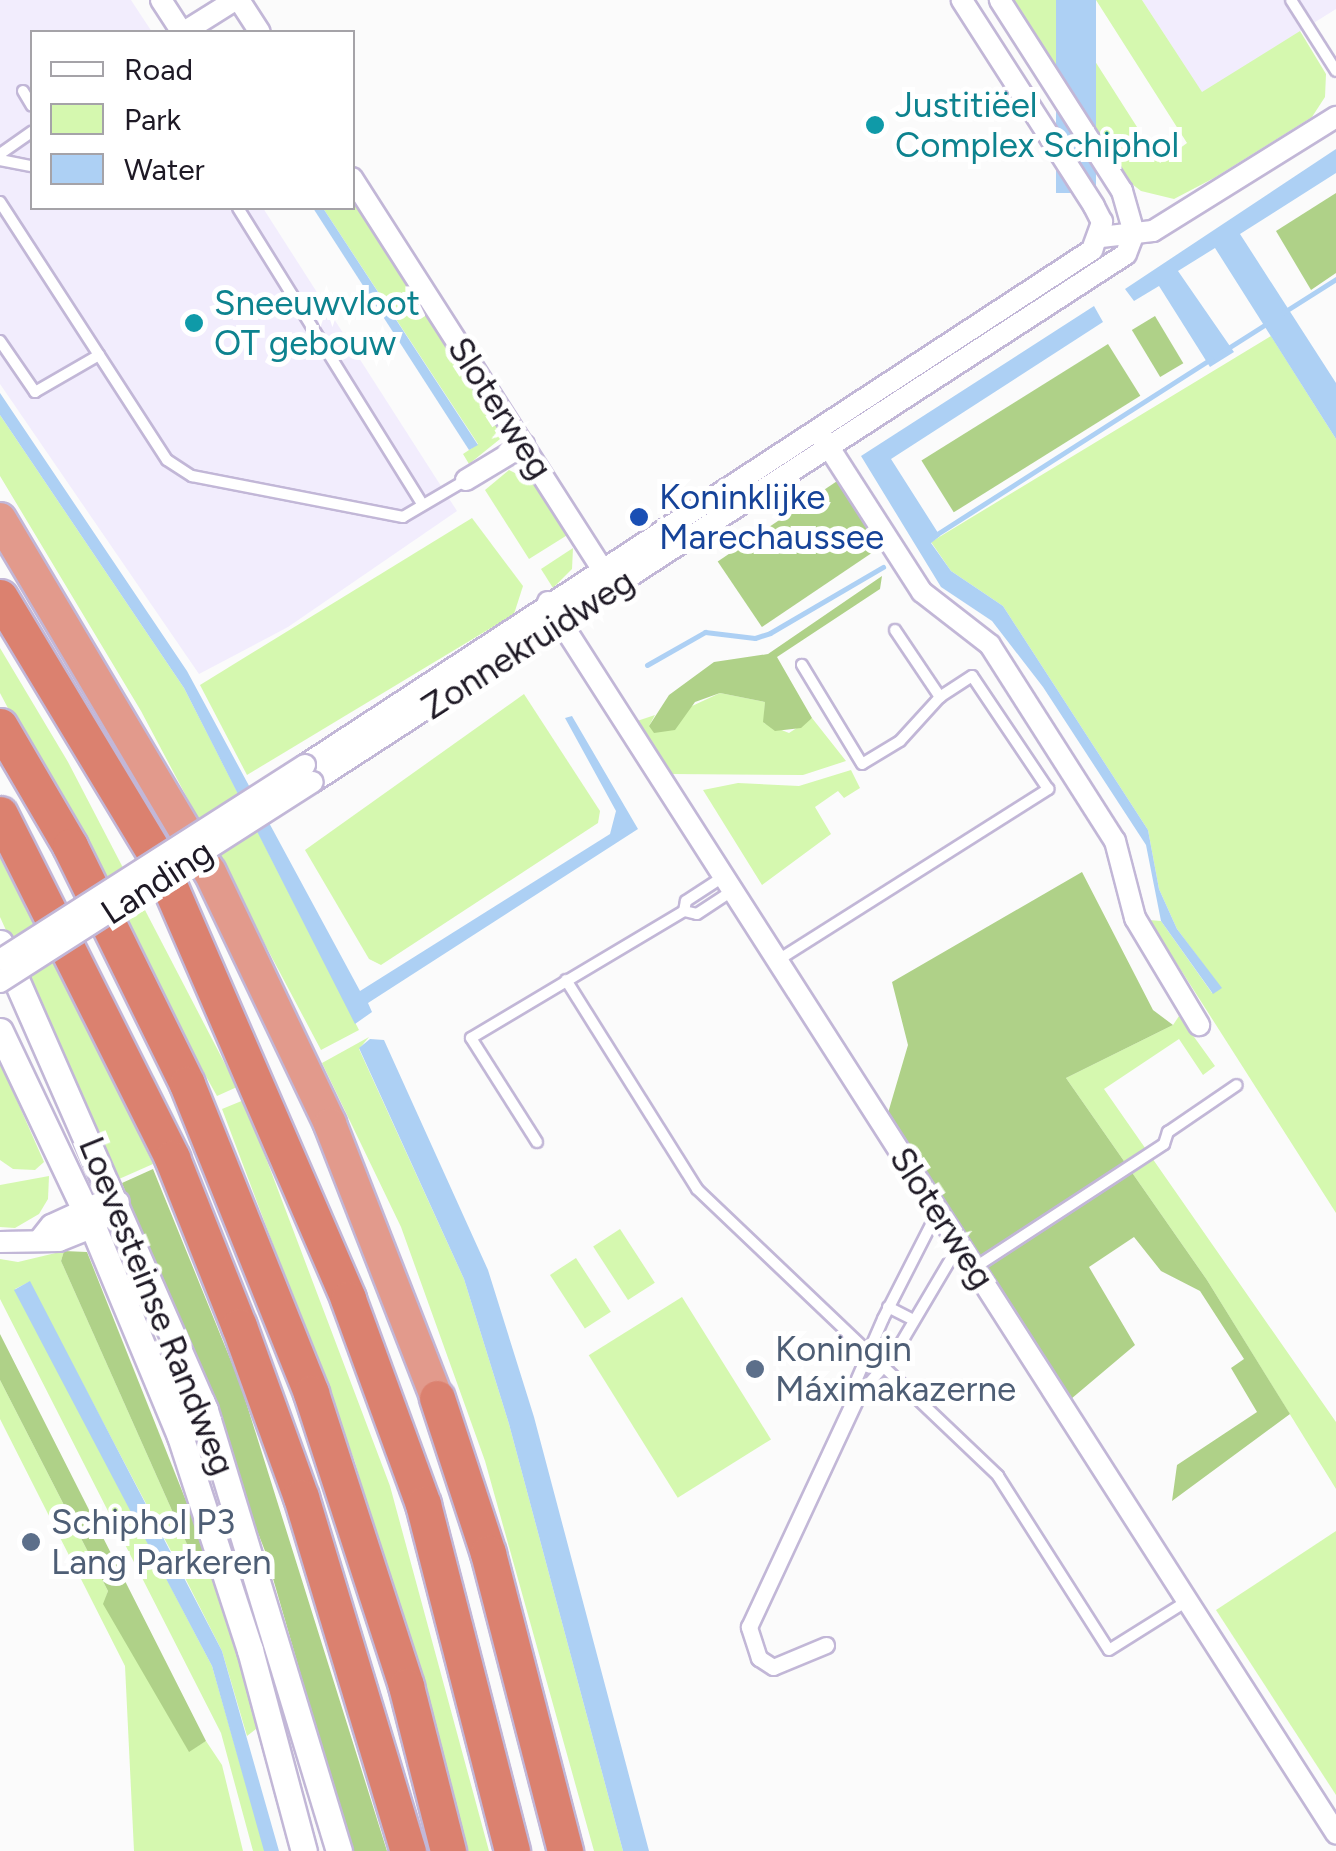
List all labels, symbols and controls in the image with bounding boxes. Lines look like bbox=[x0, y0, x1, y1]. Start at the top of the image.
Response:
legend bbox=[30, 30, 355, 210]
text: Road bbox=[124, 51, 193, 88]
place label: Justitiëel Complex Schiphol bbox=[895, 84, 1179, 166]
text: Park bbox=[124, 101, 181, 138]
marker: Justitiëel Complex Schiphol bbox=[864, 114, 886, 136]
text: Water bbox=[124, 151, 205, 188]
place label: Sneeuwvloot OT gebouw bbox=[214, 282, 420, 364]
marker: Sneeuwvloot OT gebouw bbox=[183, 312, 205, 334]
street label: Sloterweg bbox=[439, 329, 561, 487]
place label: Koninklijke Marechaussee bbox=[659, 476, 884, 558]
marker: Koninklijke Marechaussee bbox=[628, 506, 650, 528]
street label: Zonnekruidweg bbox=[414, 560, 642, 728]
street label: Landing bbox=[93, 831, 221, 933]
street label: Loevesteinse Randweg bbox=[70, 1131, 244, 1481]
street label: Sloterweg bbox=[881, 1139, 1003, 1297]
place label: Koningin Máximakazerne bbox=[775, 1328, 1016, 1410]
marker: Koningin Máximakazerne bbox=[744, 1358, 766, 1380]
place label: Schiphol P3 Lang Parkeren bbox=[51, 1501, 272, 1583]
marker: Schiphol P3 Lang Parkeren bbox=[20, 1531, 42, 1553]

